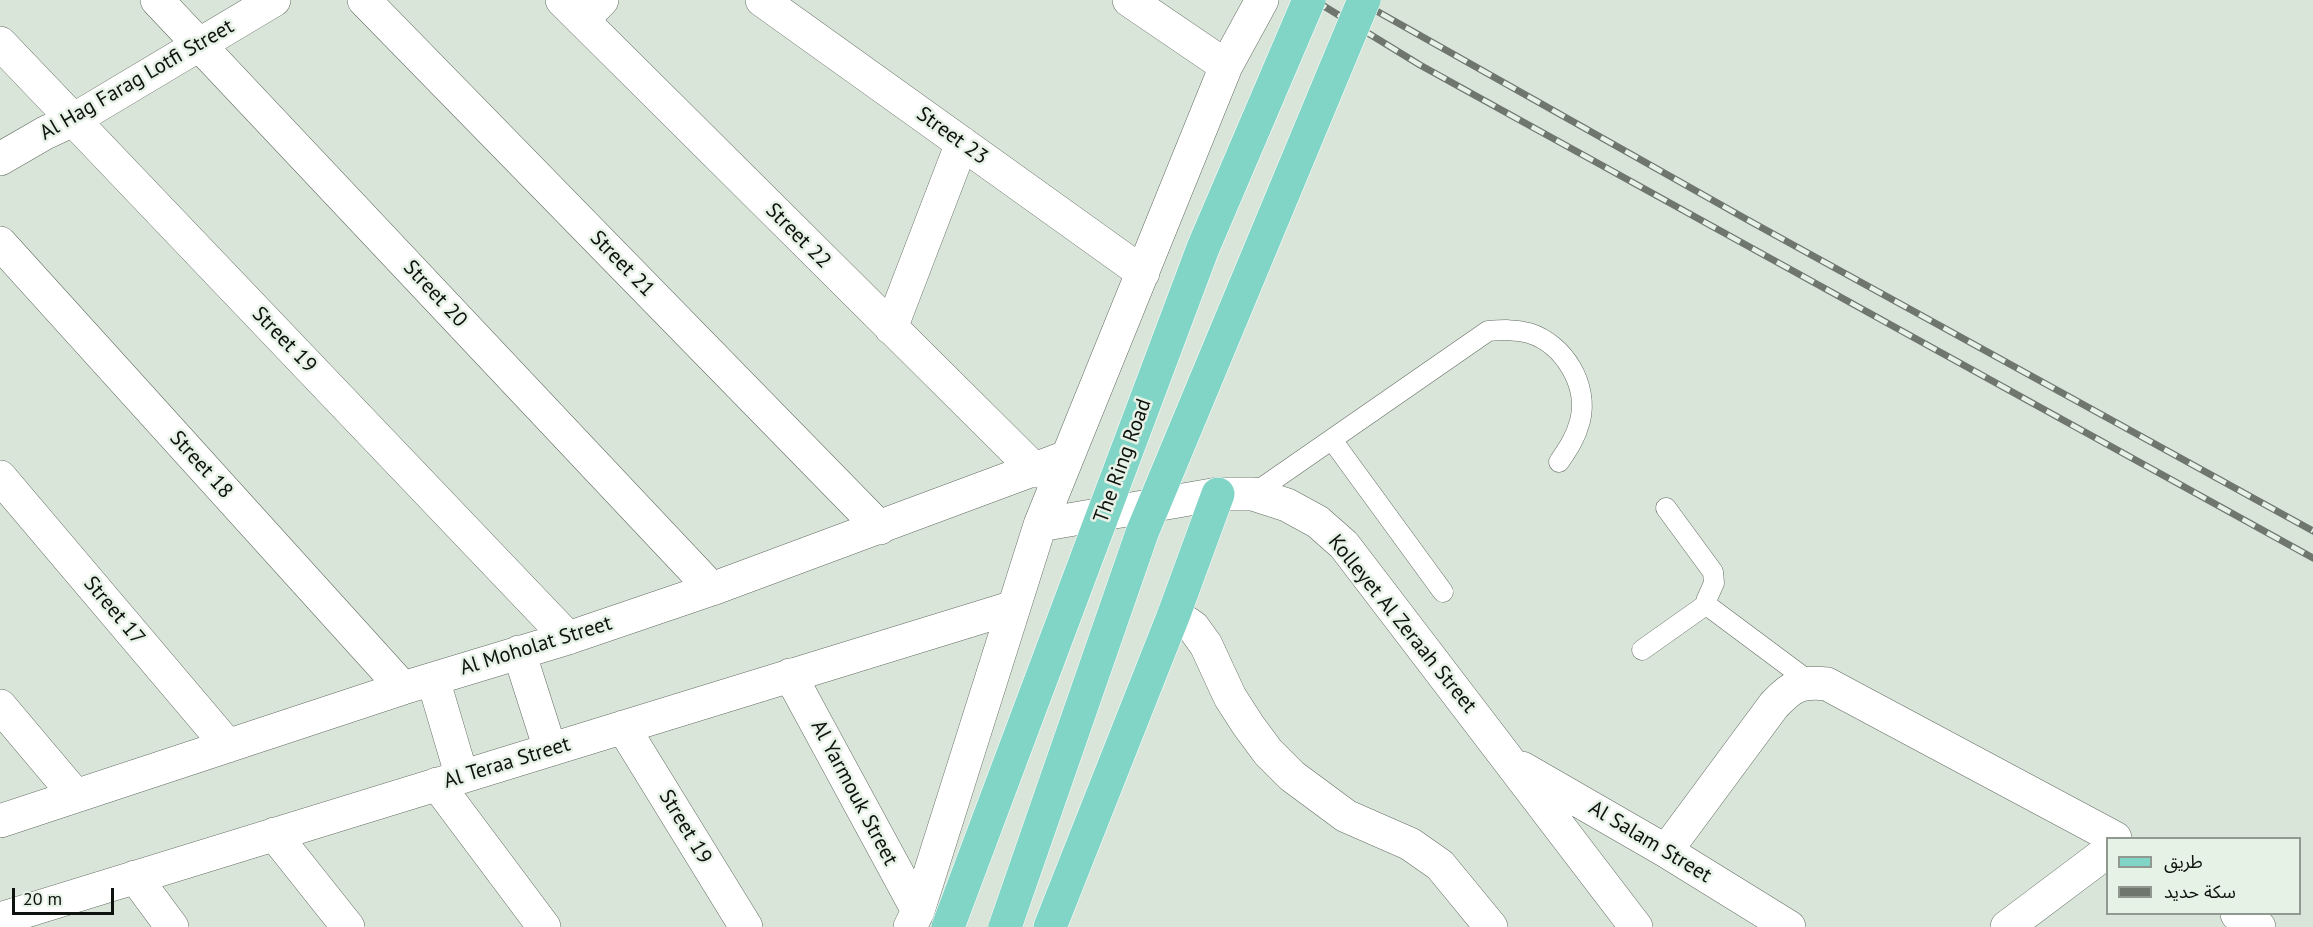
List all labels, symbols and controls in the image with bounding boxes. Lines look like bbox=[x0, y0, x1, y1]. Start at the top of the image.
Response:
street label: Al Hag Farag Lotfi Street bbox=[36, 14, 238, 146]
street label: Street 23 bbox=[911, 102, 993, 170]
street label: Street 22 bbox=[760, 198, 836, 274]
street label: Street 21 bbox=[584, 226, 660, 302]
street label: Street 20 bbox=[398, 255, 472, 333]
street label: Street 19 bbox=[246, 302, 322, 378]
street label: The Ring Road bbox=[1089, 395, 1157, 527]
street label: Street 18 bbox=[164, 426, 238, 504]
street label: Kolleyet Al Zeraah Street bbox=[1322, 530, 1482, 718]
street label: Street 17 bbox=[78, 571, 150, 651]
street label: Al Moholat Street bbox=[457, 611, 615, 681]
street label: Al Yarmouk Street bbox=[805, 716, 903, 870]
street label: Al Teraa Street bbox=[441, 732, 573, 794]
street label: Street 19 bbox=[653, 785, 717, 869]
street label: Al Salam Street bbox=[1584, 796, 1716, 888]
legend bbox=[2106, 837, 2301, 915]
text: طريق bbox=[2164, 850, 2203, 873]
scale bar bbox=[15, 876, 117, 914]
text: سكة حديد bbox=[2164, 880, 2236, 903]
text: 20 m bbox=[23, 887, 62, 910]

